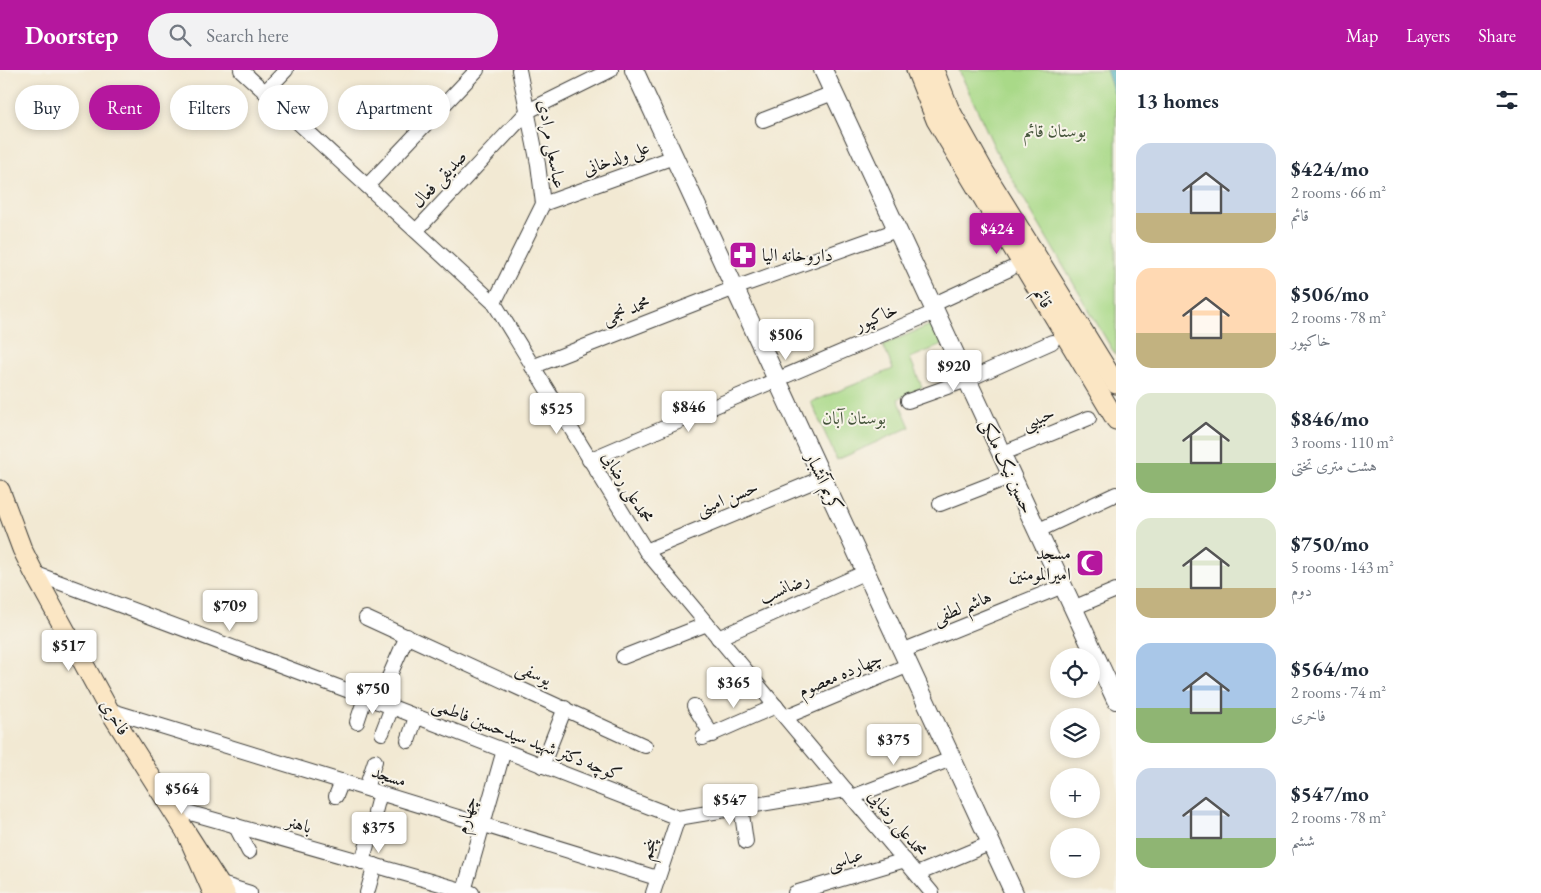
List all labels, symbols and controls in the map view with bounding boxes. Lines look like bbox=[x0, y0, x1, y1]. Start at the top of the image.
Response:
search box bbox=[148, 13, 498, 58]
text: Doorstep bbox=[25, 20, 118, 51]
icon: search bbox=[166, 21, 194, 49]
text: Search here bbox=[206, 23, 289, 48]
text: Map bbox=[1346, 24, 1378, 47]
text: Layers bbox=[1406, 24, 1450, 47]
text: Share bbox=[1478, 24, 1516, 47]
chip: Buy bbox=[15, 85, 79, 130]
chip: Rent bbox=[89, 85, 160, 130]
chip: Filters bbox=[170, 85, 248, 130]
chip: New bbox=[258, 85, 328, 130]
chip: Apartment bbox=[338, 85, 450, 130]
icon: filters bbox=[1493, 86, 1521, 114]
text: 13 homes bbox=[1136, 87, 1219, 114]
street label: عباسعلی مرادی bbox=[531, 98, 572, 191]
park label: بوستان قائم bbox=[1024, 119, 1086, 147]
street label: علی ولدخانی bbox=[579, 135, 653, 182]
street label: صدیقی فعال bbox=[406, 145, 473, 214]
text: $424/mo bbox=[1291, 155, 1369, 182]
icon: home bbox=[1176, 163, 1236, 223]
text: 2 rooms · 66 m² bbox=[1291, 182, 1386, 203]
text: قائم bbox=[1291, 205, 1309, 226]
pin: $424 bbox=[967, 212, 1027, 255]
text: $424 bbox=[981, 218, 1013, 239]
pharmacy icon: داروخانه الیا bbox=[728, 240, 758, 270]
place label: داروخانه الیا bbox=[762, 243, 833, 266]
text: $506/mo bbox=[1291, 280, 1369, 307]
street label: قائم bbox=[1024, 283, 1058, 315]
icon: home bbox=[1176, 288, 1236, 348]
street label: محمد نجمی bbox=[598, 290, 654, 330]
street label: خاکپور bbox=[849, 297, 901, 338]
text: 2 rooms · 78 m² bbox=[1291, 307, 1386, 328]
pin: $506 bbox=[756, 318, 816, 361]
text: $506 bbox=[770, 324, 802, 345]
text: خاکپور bbox=[1291, 330, 1331, 351]
pin: $920 bbox=[924, 350, 984, 392]
text: $920 bbox=[938, 355, 970, 376]
pin: $846 bbox=[659, 390, 719, 433]
pin: $525 bbox=[527, 392, 587, 435]
text: $846 bbox=[673, 396, 705, 417]
text: $525 bbox=[541, 398, 573, 419]
street label: حبیبی bbox=[1018, 400, 1059, 438]
text: $846/mo bbox=[1291, 405, 1369, 432]
park label: بوستان آبان bbox=[822, 406, 886, 429]
icon: home bbox=[1176, 413, 1236, 473]
street label: حسین نیک ملکی bbox=[974, 415, 1040, 518]
text: 3 rooms · 110 m² bbox=[1291, 432, 1394, 453]
street label: محمدعلی رضایی bbox=[595, 446, 660, 528]
street label: کریم آتشبار bbox=[795, 446, 848, 517]
text: هشت متری تختی bbox=[1291, 455, 1377, 476]
street label: حسن امینی bbox=[692, 475, 762, 522]
text: $750/mo bbox=[1291, 530, 1369, 557]
icon: home bbox=[1176, 538, 1236, 598]
place label: مسجد امیرالمومنین bbox=[1009, 541, 1071, 585]
mosque icon: مسجد امیرالمومنین bbox=[1075, 548, 1105, 578]
text: 5 rooms · 143 m² bbox=[1291, 557, 1394, 578]
street label: رضانسب bbox=[755, 566, 813, 610]
text: دوم bbox=[1291, 580, 1312, 601]
street label: هاشم لطفی bbox=[929, 584, 997, 635]
pin: $709 bbox=[200, 590, 260, 632]
text: $709 bbox=[214, 595, 246, 616]
pin: $517 bbox=[39, 630, 99, 672]
text: $517 bbox=[53, 635, 85, 656]
street label: چهارده معصوم bbox=[794, 645, 887, 706]
map controls bbox=[1050, 648, 1100, 878]
button: locate bbox=[1050, 648, 1100, 698]
street label: یوسفی bbox=[512, 655, 557, 693]
text: $564/mo bbox=[1291, 655, 1369, 682]
icon: home bbox=[1176, 663, 1236, 723]
pin: $365 bbox=[704, 666, 764, 709]
pin: $750 bbox=[343, 672, 403, 715]
text: $365 bbox=[718, 672, 750, 693]
text: $750 bbox=[357, 678, 389, 699]
text: 2 rooms · 74 m² bbox=[1291, 682, 1386, 703]
street label: کوچه دکتر شهید سیدحسین فاطمی bbox=[428, 692, 625, 787]
street label: فاخری bbox=[95, 694, 136, 739]
text: فاخری bbox=[1291, 705, 1326, 726]
button: layers bbox=[1050, 708, 1100, 758]
pin: $375 bbox=[864, 724, 924, 766]
text: $375 bbox=[878, 729, 910, 750]
street label: مسجد bbox=[369, 759, 409, 792]
button: + bbox=[1050, 768, 1100, 818]
pin: $564 bbox=[152, 772, 212, 815]
text: $564 bbox=[166, 778, 198, 799]
text: $547/mo bbox=[1291, 780, 1369, 807]
pin: $547 bbox=[700, 784, 760, 826]
street label: محمدعلی رضایی bbox=[862, 784, 933, 862]
icon: home bbox=[1176, 788, 1236, 848]
text: $547 bbox=[714, 789, 746, 810]
street label: چهارم bbox=[449, 793, 487, 838]
text: 2 rooms · 78 m² bbox=[1291, 807, 1386, 828]
street label: باهنر bbox=[282, 808, 315, 838]
pin: $375 bbox=[349, 812, 409, 854]
text: $375 bbox=[363, 817, 395, 838]
button: − bbox=[1050, 828, 1100, 878]
text: ششم bbox=[1291, 830, 1315, 851]
street label: پنجم bbox=[633, 834, 668, 865]
street label: عباسی bbox=[824, 842, 866, 877]

